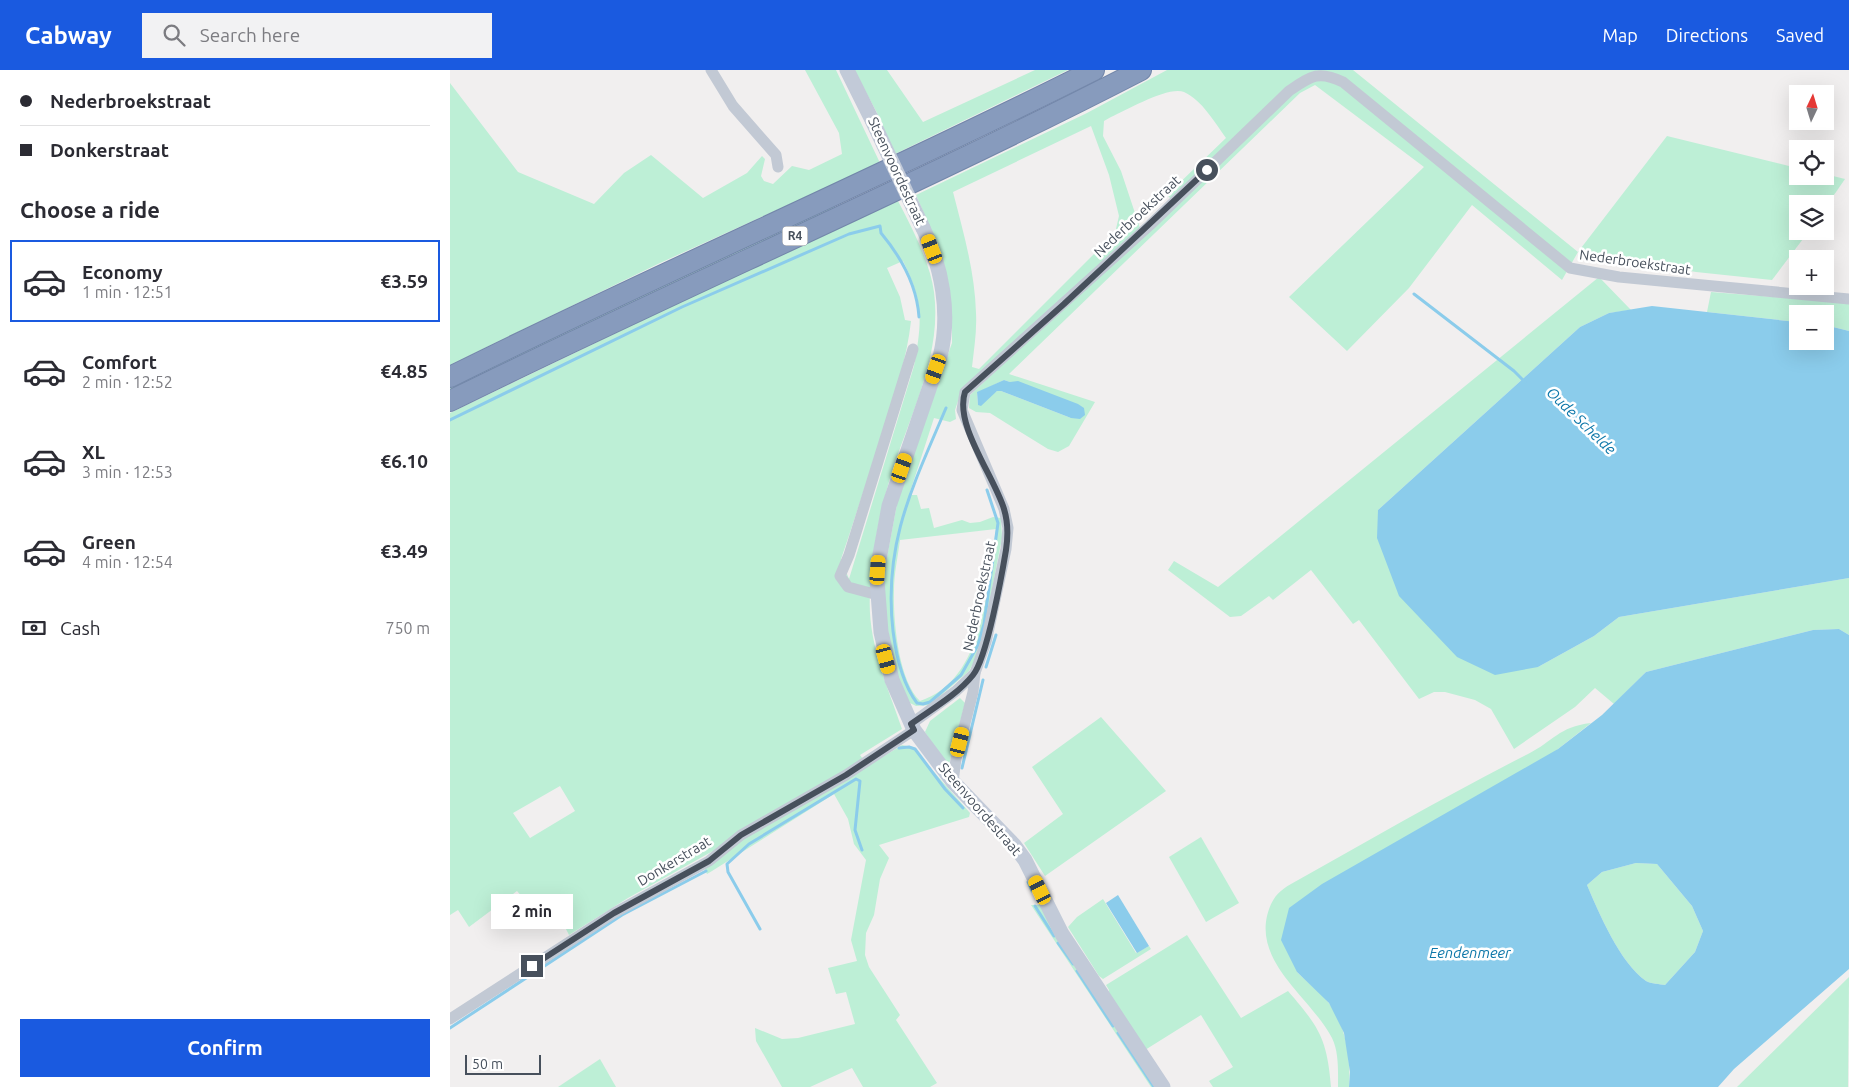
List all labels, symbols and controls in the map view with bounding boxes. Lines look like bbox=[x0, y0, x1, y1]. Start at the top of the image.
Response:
search box bbox=[142, 13, 492, 58]
icon: search bbox=[160, 21, 188, 49]
text: Cabway bbox=[25, 22, 112, 49]
text: Search here bbox=[200, 24, 300, 46]
text: Map bbox=[1602, 25, 1638, 45]
text: Directions bbox=[1666, 25, 1748, 45]
text: Saved bbox=[1776, 25, 1824, 45]
north arrow bbox=[1789, 85, 1834, 130]
map controls bbox=[1789, 85, 1834, 350]
text: Nederbroekstraat bbox=[50, 90, 211, 112]
street label: Steenvoordestraat bbox=[865, 114, 929, 228]
text: Donkerstraat bbox=[50, 139, 169, 161]
button: locate bbox=[1789, 140, 1834, 185]
route start bbox=[1196, 159, 1218, 181]
street label: Nederbroekstraat bbox=[1091, 172, 1184, 260]
button: layers bbox=[1789, 195, 1834, 240]
text: Choose a ride bbox=[20, 197, 160, 222]
road number: R4 bbox=[782, 227, 808, 246]
car bbox=[919, 232, 944, 266]
street label: Nederbroekstraat bbox=[1578, 246, 1692, 278]
button: + bbox=[1789, 250, 1834, 295]
icon: car bbox=[22, 259, 67, 304]
text: Economy bbox=[82, 261, 163, 283]
text: €3.59 bbox=[380, 270, 428, 292]
text: 1 min · 12:51 bbox=[82, 283, 173, 301]
button: − bbox=[1789, 305, 1834, 350]
icon: car bbox=[22, 349, 67, 394]
text: Comfort bbox=[82, 351, 157, 373]
car bbox=[924, 352, 947, 386]
text: €4.85 bbox=[380, 360, 428, 382]
text: 2 min · 12:52 bbox=[82, 373, 173, 391]
water label: Oude Schelde bbox=[1543, 384, 1620, 458]
icon: car bbox=[22, 439, 67, 484]
text: XL bbox=[82, 441, 105, 463]
text: €6.10 bbox=[380, 450, 428, 472]
car bbox=[890, 451, 913, 485]
text: 3 min · 12:53 bbox=[82, 463, 173, 481]
icon: car bbox=[22, 529, 67, 574]
text: Green bbox=[82, 531, 136, 553]
street label: Nederbroekstraat bbox=[960, 539, 999, 653]
text: €3.49 bbox=[380, 540, 428, 562]
text: 4 min · 12:54 bbox=[82, 553, 173, 571]
car bbox=[869, 555, 886, 585]
icon: cash bbox=[20, 614, 48, 642]
text: Cash bbox=[60, 617, 101, 639]
text: 750 m bbox=[385, 619, 430, 637]
car bbox=[874, 643, 897, 675]
car bbox=[949, 726, 970, 758]
street label: Steenvoordestraat bbox=[935, 759, 1025, 859]
street label: Donkerstraat bbox=[634, 833, 714, 889]
car bbox=[1026, 873, 1053, 907]
callout: 2 min bbox=[491, 894, 573, 928]
text: 2 min bbox=[512, 902, 552, 920]
water label: Eendenmeer bbox=[1429, 944, 1512, 961]
route end bbox=[521, 955, 543, 977]
button: Confirm bbox=[20, 1019, 430, 1077]
scale bar bbox=[465, 1052, 541, 1075]
text: 50 m bbox=[472, 1056, 503, 1072]

